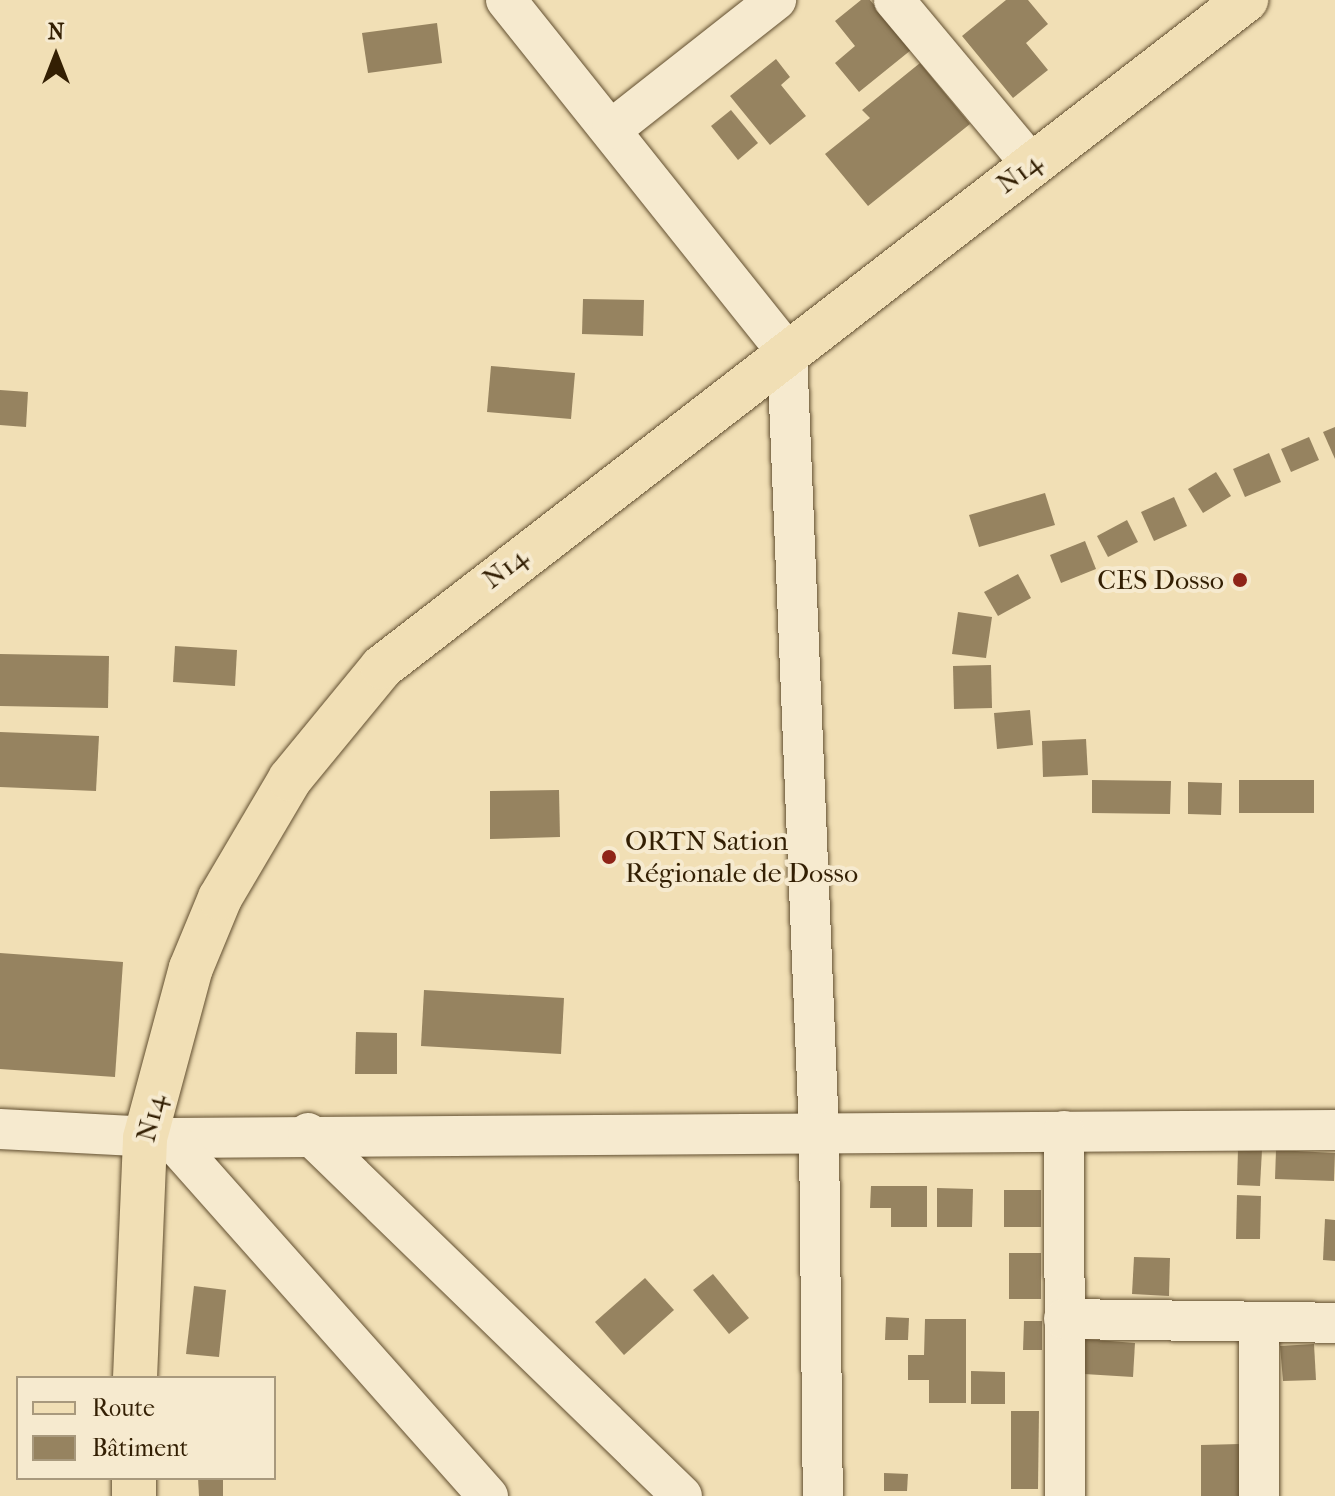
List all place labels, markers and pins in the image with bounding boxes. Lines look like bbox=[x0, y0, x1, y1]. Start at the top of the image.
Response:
place label: CES Dosso bbox=[1097, 563, 1224, 597]
marker: CES Dosso bbox=[1231, 571, 1249, 589]
place label: ORTN Sation Régionale de Dosso bbox=[625, 824, 858, 890]
marker: ORTN Sation Régionale de Dosso bbox=[600, 848, 618, 866]

